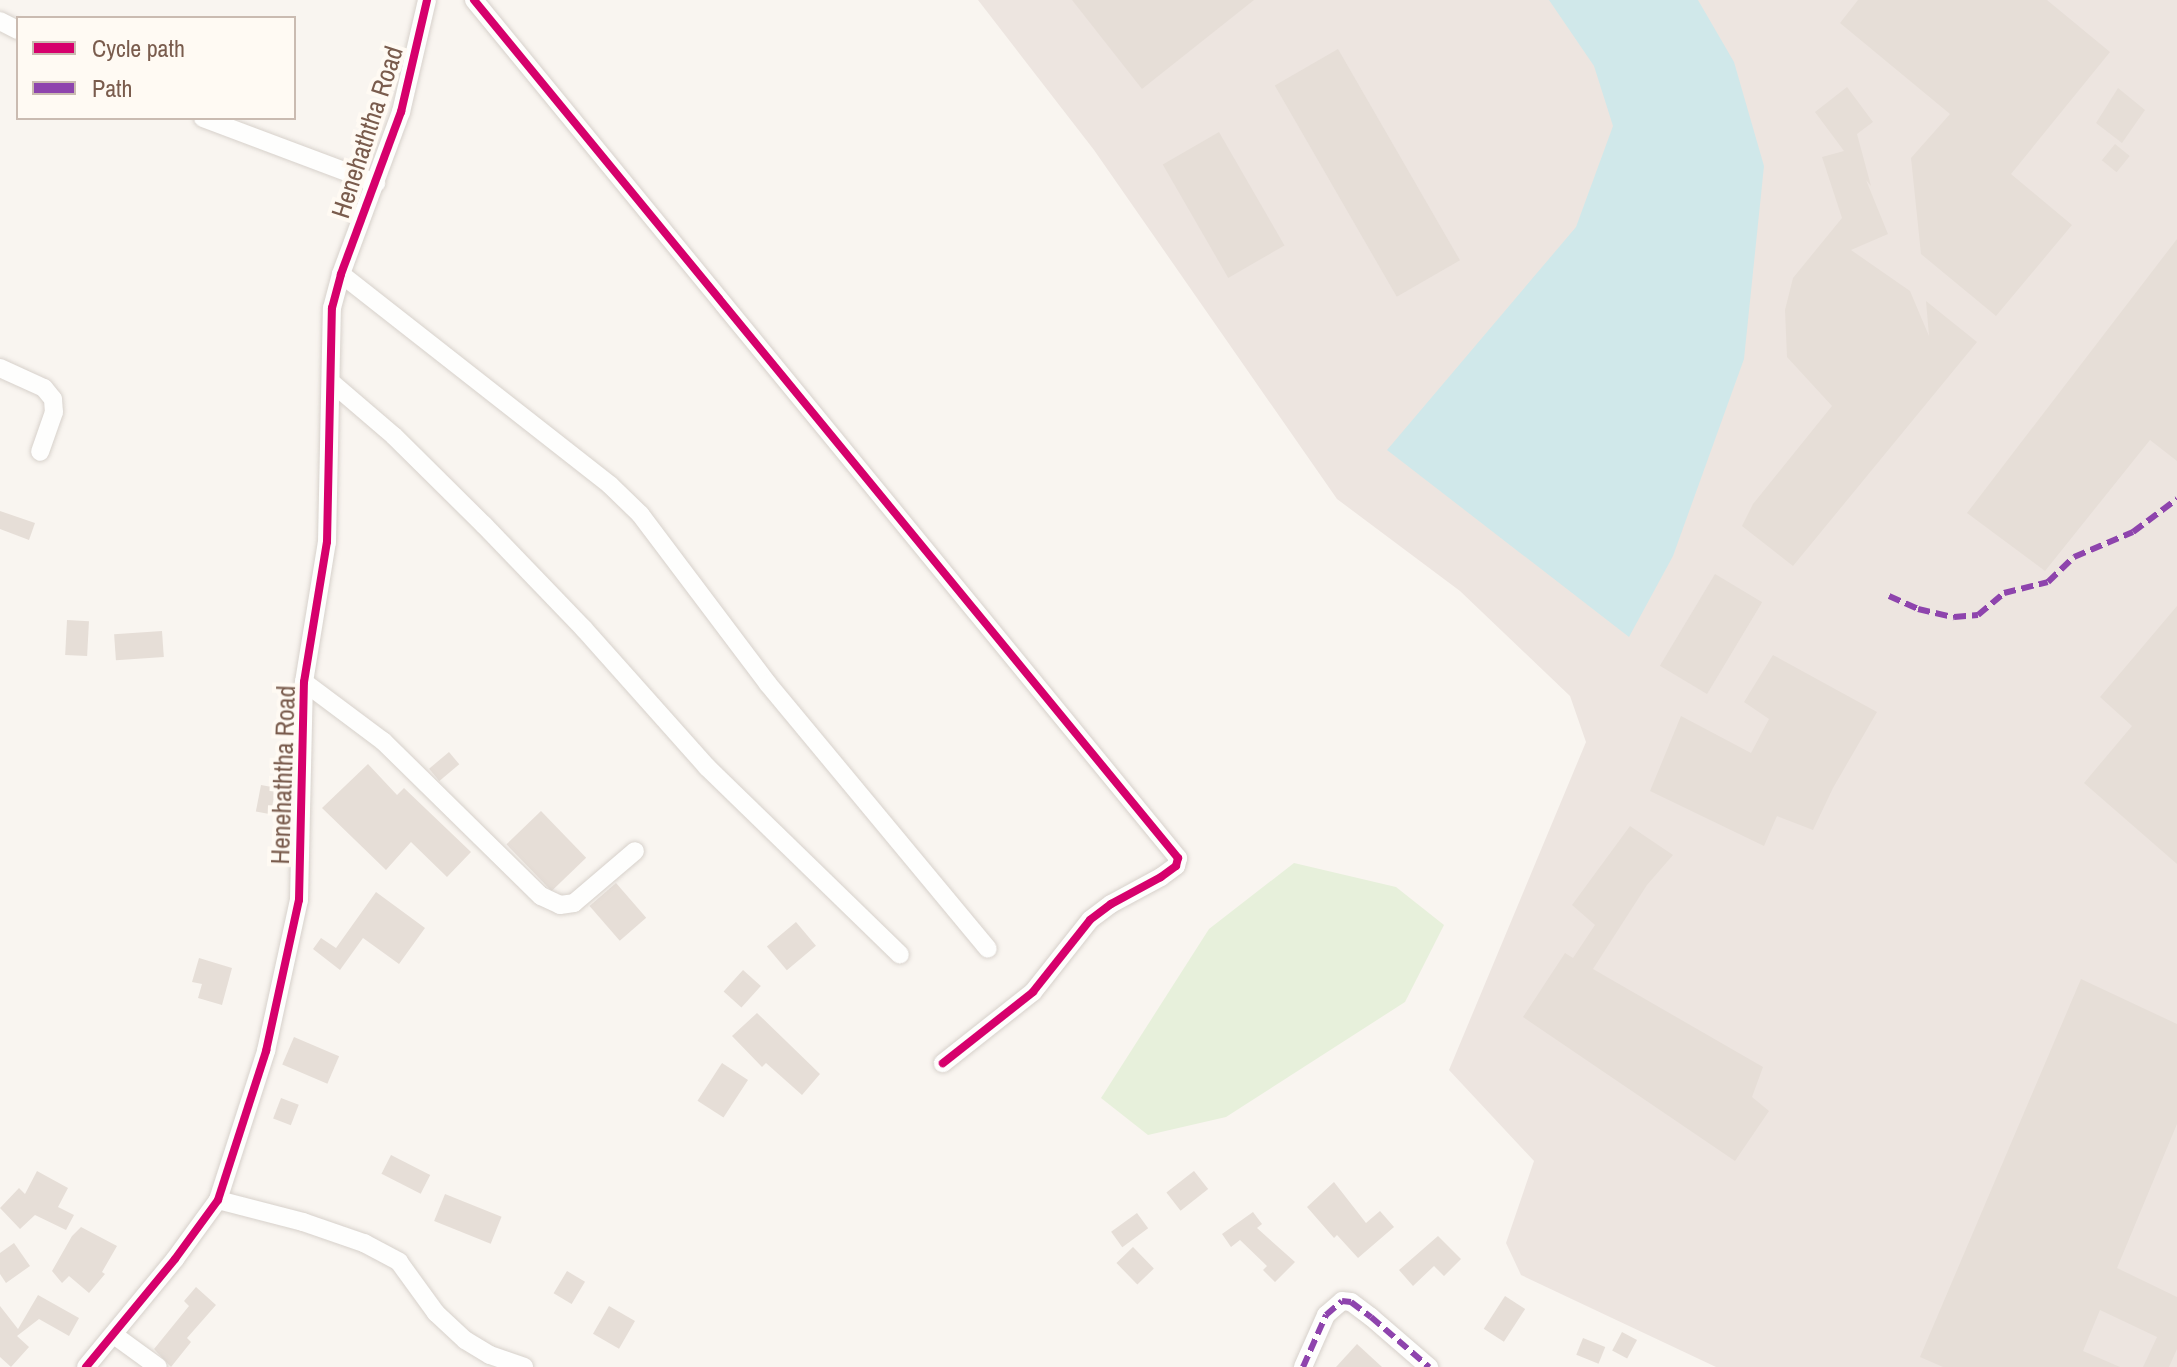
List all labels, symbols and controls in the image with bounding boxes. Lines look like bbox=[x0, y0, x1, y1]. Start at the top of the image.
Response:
legend bbox=[16, 16, 296, 120]
text: Cycle path bbox=[92, 32, 185, 64]
street label: Henehaththa Road bbox=[325, 42, 409, 222]
text: Path bbox=[92, 72, 133, 104]
street label: Henehaththa Road bbox=[264, 685, 302, 865]

